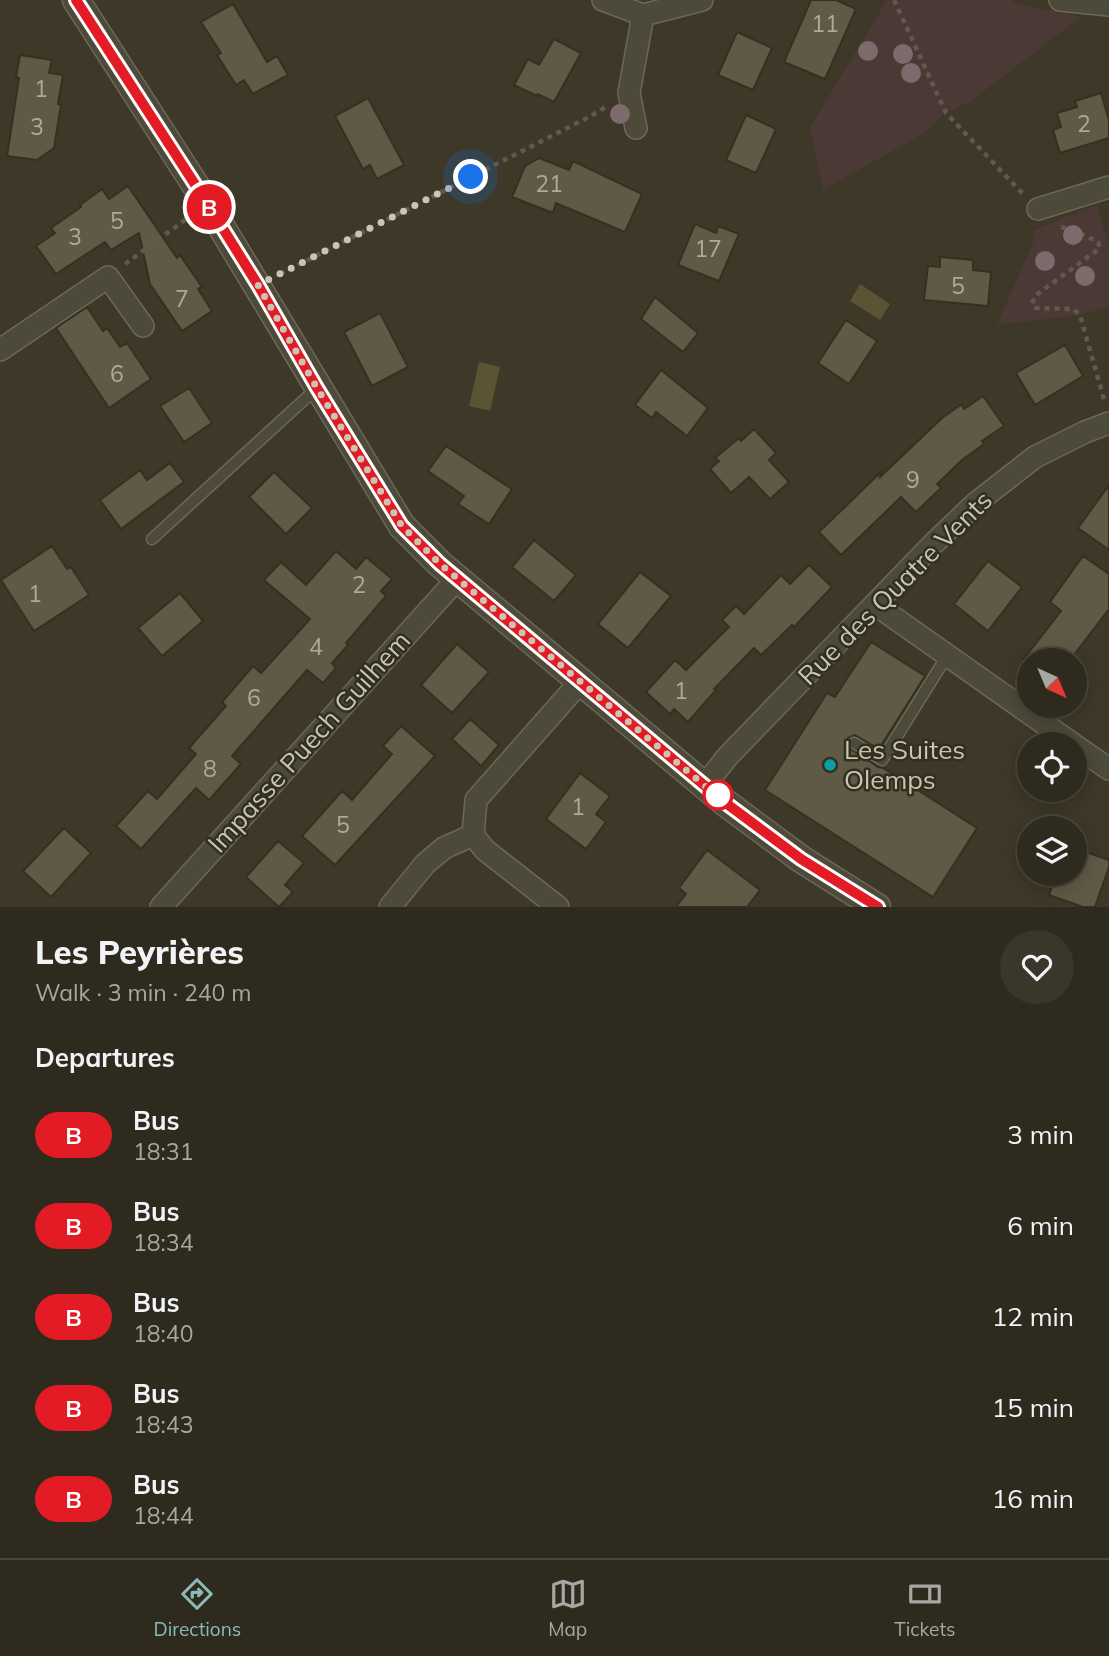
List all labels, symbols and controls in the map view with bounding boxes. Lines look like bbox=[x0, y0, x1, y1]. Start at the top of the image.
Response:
house number: 11 bbox=[811, 9, 839, 38]
house number: 1 bbox=[34, 74, 48, 103]
house number: 2 bbox=[1077, 109, 1091, 138]
house number: 3 bbox=[30, 112, 44, 141]
your location bbox=[453, 159, 488, 194]
house number: 21 bbox=[535, 169, 563, 198]
line badge: B bbox=[186, 184, 232, 230]
text: B bbox=[201, 192, 217, 222]
house number: 5 bbox=[110, 206, 124, 235]
house number: 3 bbox=[68, 222, 82, 251]
house number: 17 bbox=[694, 234, 722, 263]
house number: 5 bbox=[951, 271, 965, 300]
house number: 7 bbox=[175, 284, 189, 313]
house number: 6 bbox=[110, 359, 124, 388]
house number: 9 bbox=[906, 465, 920, 494]
street label: Rue des Quatre Vents bbox=[791, 484, 999, 692]
house number: 2 bbox=[352, 570, 366, 599]
house number: 1 bbox=[28, 579, 42, 608]
street label: Impasse Puech Guilhem bbox=[200, 624, 417, 859]
house number: 4 bbox=[309, 632, 323, 661]
north arrow bbox=[1017, 648, 1087, 718]
map controls bbox=[1017, 648, 1087, 886]
house number: 1 bbox=[674, 676, 688, 705]
house number: 6 bbox=[247, 683, 261, 712]
button: locate bbox=[1017, 732, 1087, 802]
place label: Les Suites Olemps bbox=[844, 733, 965, 796]
house number: 8 bbox=[203, 754, 217, 783]
marker: Les Suites Olemps bbox=[822, 757, 838, 773]
unlabelled marker bbox=[703, 780, 733, 810]
house number: 1 bbox=[571, 792, 585, 821]
house number: 5 bbox=[336, 810, 350, 839]
button: layers bbox=[1017, 816, 1087, 886]
button: heart bbox=[1000, 930, 1074, 1004]
text: Les Peyrières bbox=[35, 931, 244, 972]
text: Walk · 3 min · 240 m bbox=[35, 978, 252, 1007]
text: Departures bbox=[35, 1041, 175, 1074]
text: Bus bbox=[133, 1104, 179, 1137]
text: 3 min bbox=[1007, 1118, 1074, 1151]
text: B bbox=[65, 1120, 82, 1150]
text: 18:31 bbox=[133, 1137, 193, 1166]
text: Bus bbox=[133, 1195, 179, 1228]
text: 6 min bbox=[1007, 1209, 1074, 1242]
text: B bbox=[65, 1211, 82, 1241]
text: 18:34 bbox=[133, 1228, 193, 1257]
text: Bus bbox=[133, 1286, 179, 1319]
text: 12 min bbox=[992, 1300, 1074, 1333]
text: B bbox=[65, 1302, 82, 1332]
text: 18:40 bbox=[133, 1319, 193, 1348]
text: Bus bbox=[133, 1377, 179, 1410]
text: 15 min bbox=[992, 1391, 1074, 1424]
text: B bbox=[65, 1393, 82, 1423]
text: 18:43 bbox=[133, 1410, 193, 1439]
text: Bus bbox=[133, 1468, 179, 1501]
text: 16 min bbox=[992, 1482, 1074, 1515]
text: B bbox=[65, 1484, 82, 1514]
text: 18:44 bbox=[133, 1501, 193, 1530]
tab: Directions bbox=[153, 1575, 241, 1641]
tab: Map bbox=[548, 1575, 587, 1641]
tab: Tickets bbox=[894, 1575, 956, 1641]

